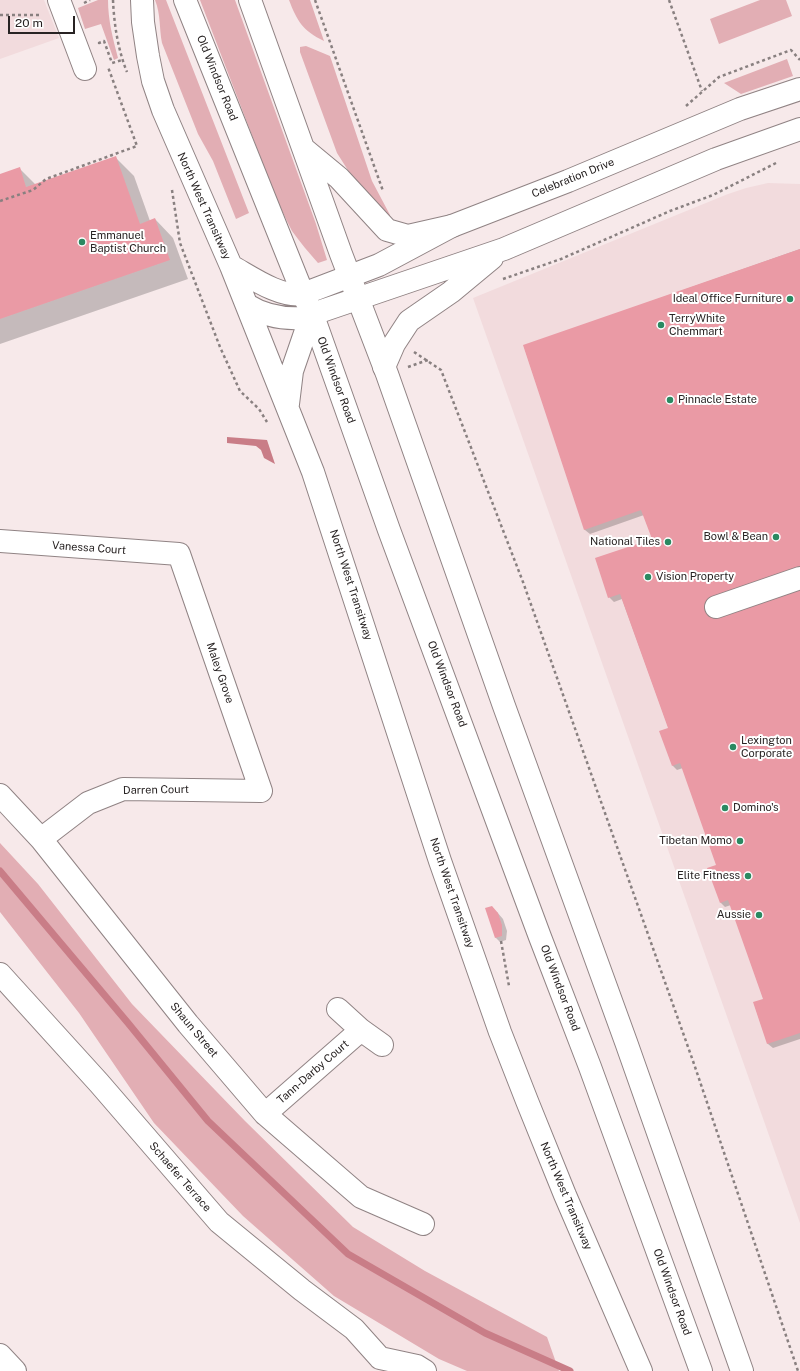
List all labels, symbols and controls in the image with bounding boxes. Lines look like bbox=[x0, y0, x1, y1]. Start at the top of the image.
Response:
scale bar bbox=[10, 8, 77, 34]
text: 20 m bbox=[15, 16, 43, 30]
street label: Old Windsor Road bbox=[194, 33, 240, 123]
street label: North West Transitway bbox=[174, 150, 234, 262]
street label: Celebration Drive bbox=[530, 155, 616, 201]
place label: Emmanuel Baptist Church bbox=[90, 229, 166, 255]
marker: Emmanuel Baptist Church bbox=[77, 237, 87, 247]
place label: Ideal Office Furniture bbox=[673, 292, 782, 306]
marker: Ideal Office Furniture bbox=[785, 294, 795, 304]
place label: TerryWhite Chemmart bbox=[669, 312, 725, 338]
marker: TerryWhite Chemmart bbox=[656, 320, 666, 330]
street label: Old Windsor Road bbox=[314, 335, 358, 425]
place label: Pinnacle Estate bbox=[678, 393, 757, 407]
marker: Pinnacle Estate bbox=[665, 395, 675, 405]
street label: North West Transitway bbox=[327, 528, 375, 642]
place label: Bowl & Bean bbox=[703, 530, 768, 544]
marker: Bowl & Bean bbox=[771, 532, 781, 542]
place label: National Tiles bbox=[590, 535, 660, 549]
marker: National Tiles bbox=[663, 537, 673, 547]
street label: Vanessa Court bbox=[52, 539, 126, 557]
place label: Vision Property bbox=[656, 570, 734, 584]
marker: Vision Property bbox=[643, 572, 653, 582]
street label: Old Windsor Road bbox=[424, 639, 470, 729]
street label: Maley Grove bbox=[203, 641, 237, 705]
place label: Lexington Corporate bbox=[741, 734, 792, 760]
marker: Lexington Corporate bbox=[728, 742, 738, 752]
street label: Darren Court bbox=[123, 783, 189, 797]
place label: Domino's bbox=[733, 801, 778, 815]
marker: Domino's bbox=[720, 803, 730, 813]
place label: Tibetan Momo bbox=[659, 834, 732, 848]
street label: North West Transitway bbox=[427, 836, 477, 950]
marker: Tibetan Momo bbox=[735, 836, 745, 846]
place label: Elite Fitness bbox=[677, 869, 740, 883]
marker: Elite Fitness bbox=[743, 871, 753, 881]
place label: Aussie bbox=[717, 908, 751, 922]
marker: Aussie bbox=[754, 910, 764, 920]
street label: Old Windsor Road bbox=[537, 943, 583, 1033]
street label: Shaun Street bbox=[167, 1000, 221, 1060]
street label: Tann-Darby Court bbox=[275, 1037, 351, 1107]
street label: Schaefer Terrace bbox=[146, 1140, 214, 1214]
street label: North West Transitway bbox=[537, 1140, 595, 1252]
street label: Old Windsor Road bbox=[650, 1247, 694, 1337]

